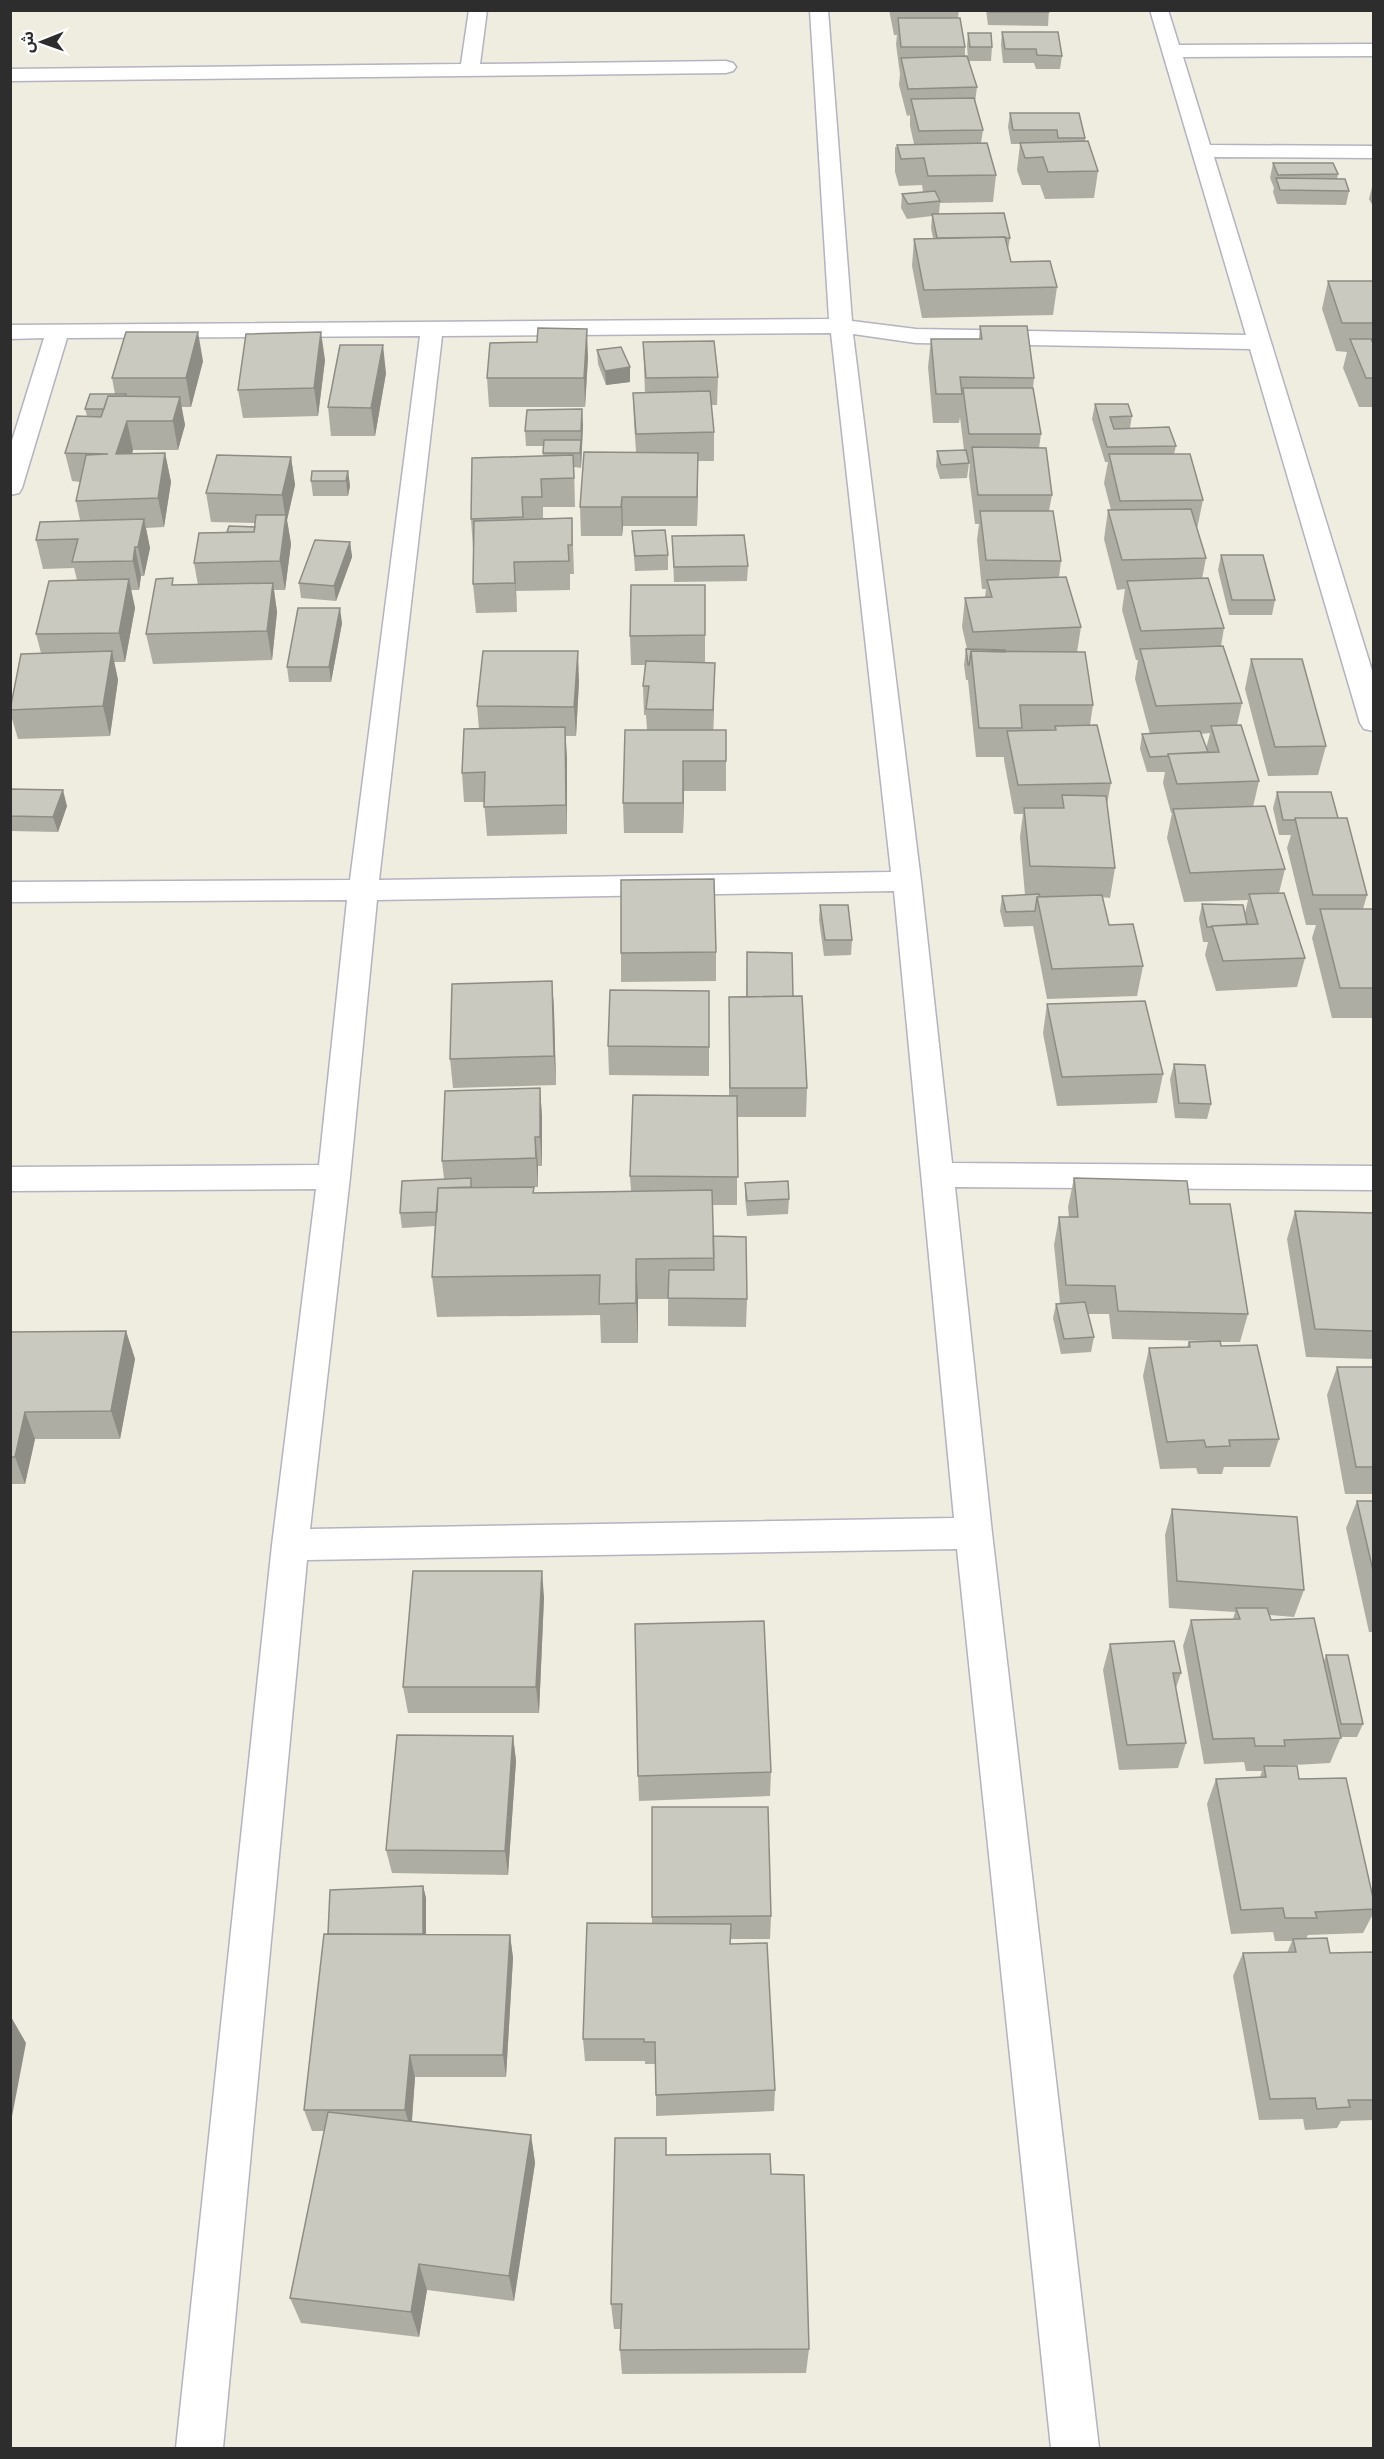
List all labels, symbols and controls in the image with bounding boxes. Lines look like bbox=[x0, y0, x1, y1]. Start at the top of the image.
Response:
north arrow bbox=[12, 12, 72, 72]
text: ش bbox=[19, 31, 39, 53]

